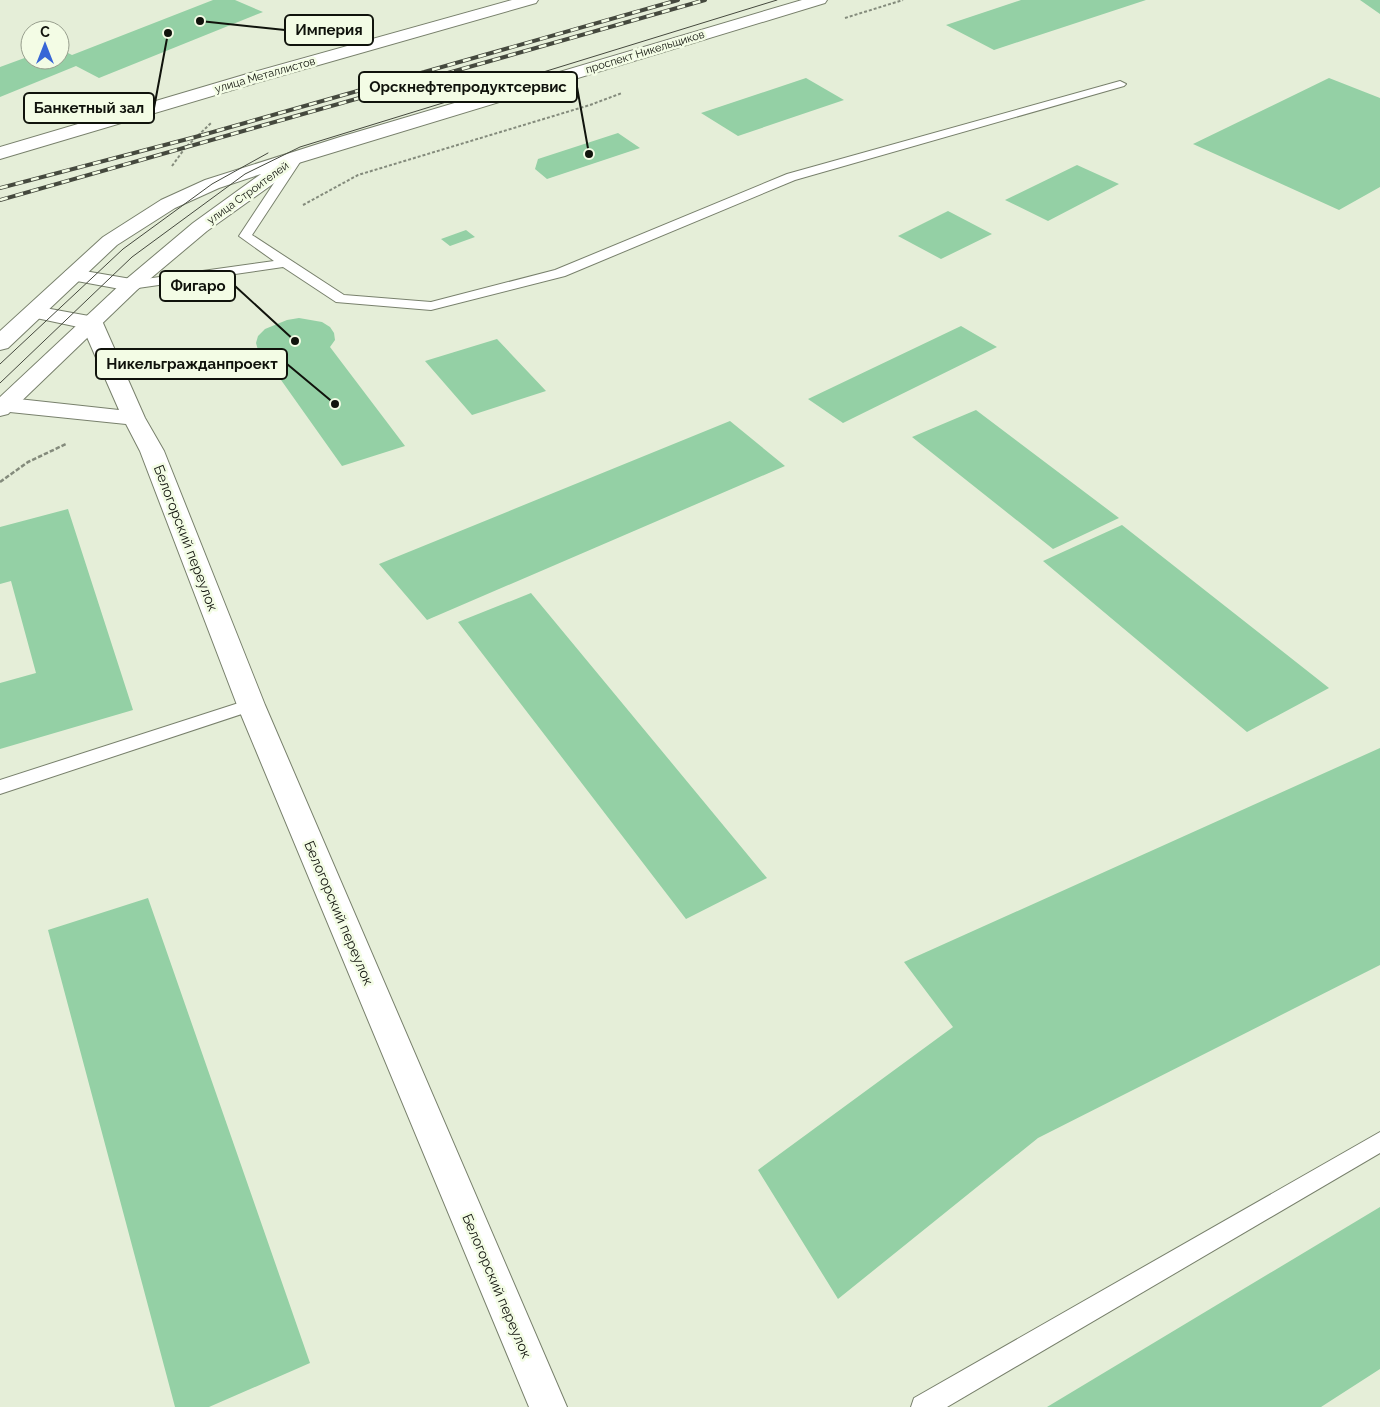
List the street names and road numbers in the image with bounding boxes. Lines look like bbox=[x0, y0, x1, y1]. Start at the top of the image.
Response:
street label: проспект Никельщиков bbox=[584, 28, 706, 76]
street label: улица Металлистов bbox=[213, 54, 317, 96]
street label: улица Строителей bbox=[205, 159, 291, 227]
street label: Белогорский переулок bbox=[151, 463, 221, 613]
street label: Белогорский переулок bbox=[301, 838, 377, 988]
street label: Белогорский переулок bbox=[459, 1211, 535, 1361]

